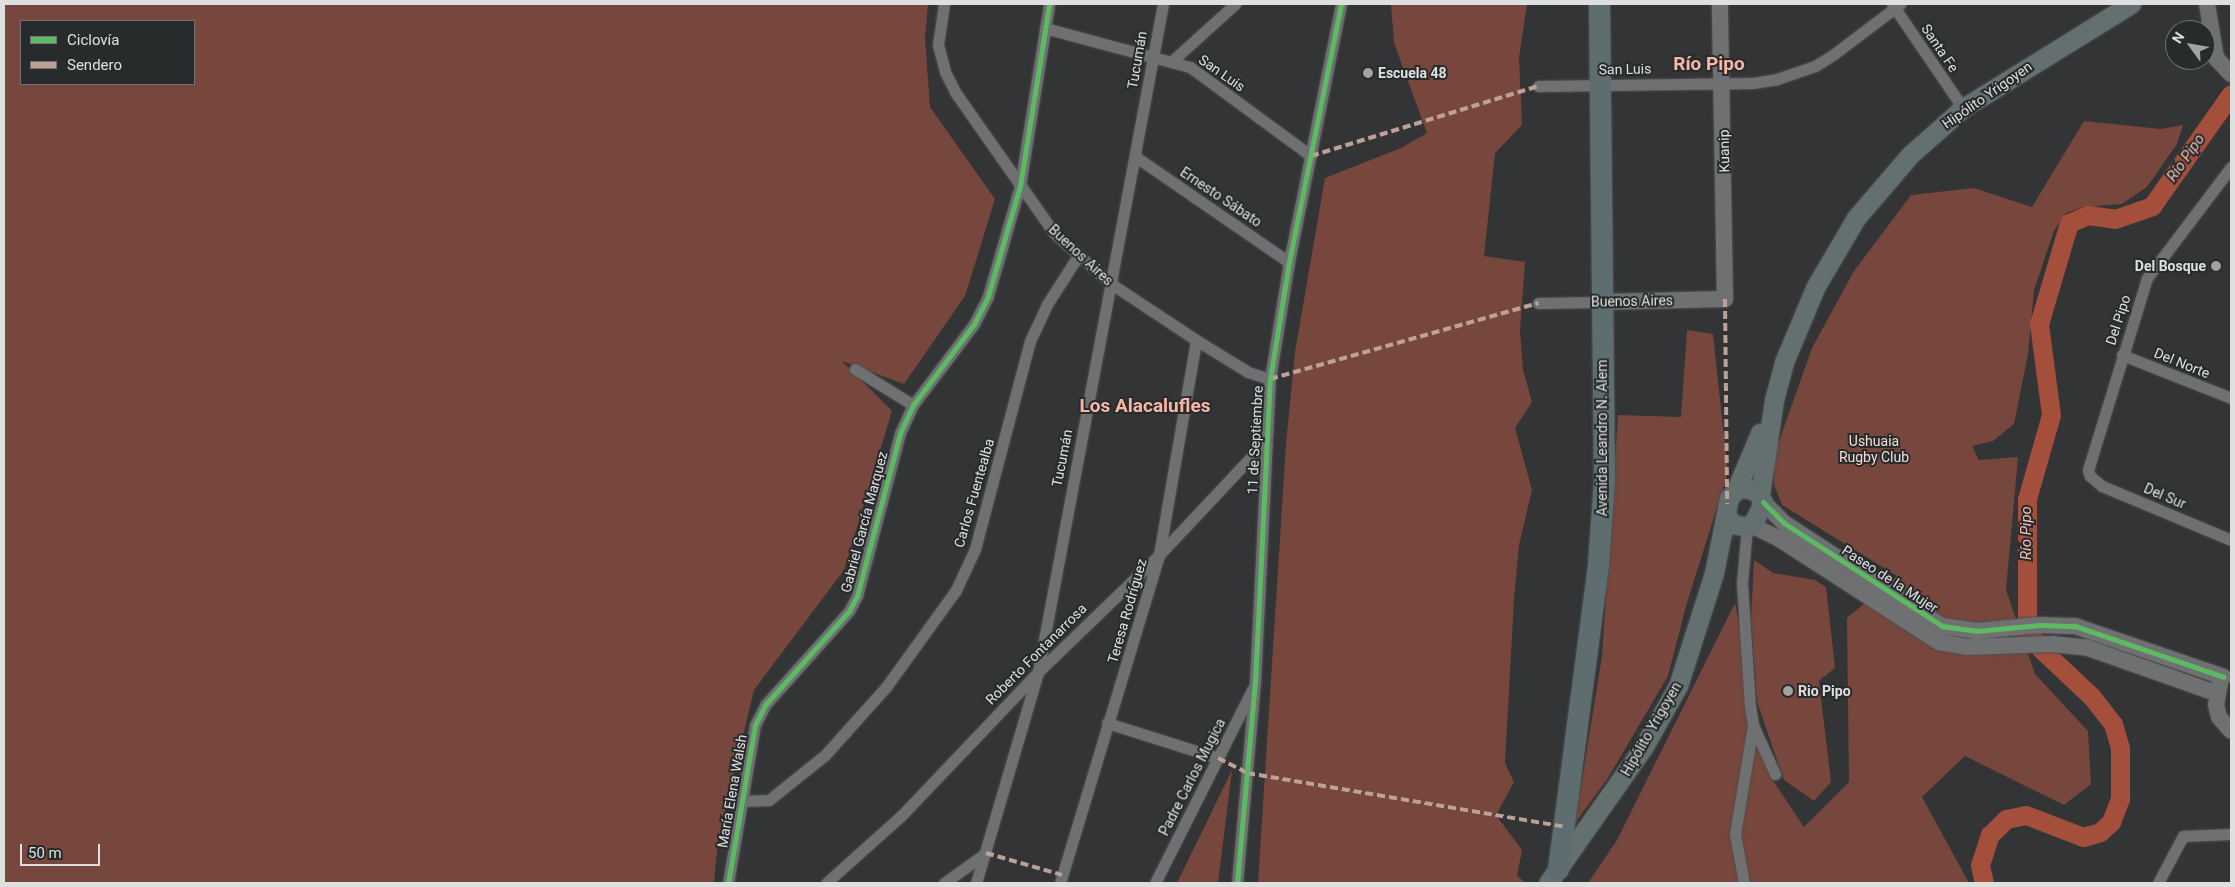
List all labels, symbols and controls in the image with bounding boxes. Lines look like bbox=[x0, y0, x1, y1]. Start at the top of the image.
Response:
legend bbox=[20, 20, 195, 85]
north arrow bbox=[2165, 20, 2215, 70]
street label: Santa Fe bbox=[1918, 21, 1962, 75]
text: N bbox=[2169, 29, 2188, 46]
street label: Tucumán bbox=[1124, 30, 1150, 90]
text: Ciclovía bbox=[67, 31, 120, 49]
street label: San Luis bbox=[1196, 51, 1248, 95]
district label: Río Pipo bbox=[1673, 53, 1745, 75]
text: Sendero bbox=[67, 56, 122, 74]
street label: Hipólito Yrigoyen bbox=[1939, 58, 2035, 132]
street label: San Luis bbox=[1598, 60, 1652, 78]
place label: Escuela 48 bbox=[1378, 65, 1447, 81]
marker: Escuela 48 bbox=[1362, 67, 1374, 79]
street label: Kuanip bbox=[1715, 129, 1733, 173]
water label: Río Pipo bbox=[2163, 131, 2209, 185]
street label: Ernesto Sábato bbox=[1177, 164, 1265, 230]
street label: Buenos Aires bbox=[1045, 221, 1117, 289]
place label: Del Bosque bbox=[2135, 258, 2206, 274]
marker: Del Bosque bbox=[2210, 260, 2222, 272]
street label: Buenos Aires bbox=[1591, 292, 1673, 310]
street label: Del Pipo bbox=[2102, 293, 2134, 347]
street label: Del Norte bbox=[2152, 344, 2212, 382]
street label: Avenida Leandro N. Alem bbox=[1594, 360, 1610, 516]
street label: 11 de Septiembre bbox=[1244, 385, 1266, 495]
district label: Los Alacalufles bbox=[1080, 395, 1210, 417]
street label: Tucumán bbox=[1048, 428, 1076, 488]
park label: Ushuaia Rugby Club bbox=[1839, 433, 1909, 466]
street label: Carlos Fuentealba bbox=[950, 437, 998, 549]
street label: Gabriel García Marquez bbox=[837, 450, 891, 594]
street label: Del Sur bbox=[2141, 480, 2189, 512]
water label: Río Pipo bbox=[2018, 506, 2036, 560]
street label: Paseo de la Mujer bbox=[1839, 542, 1941, 616]
street label: Teresa Rodríguez bbox=[1104, 557, 1150, 665]
street label: Roberto Fontanarrosa bbox=[982, 600, 1090, 708]
street label: Hipólito Yrigoyen bbox=[1617, 679, 1685, 779]
place label: Rio Pipo bbox=[1798, 683, 1851, 699]
marker: Rio Pipo bbox=[1782, 685, 1794, 697]
street label: Padre Carlos Mugica bbox=[1155, 715, 1229, 839]
street label: María Elena Walsh bbox=[714, 733, 750, 849]
scale bar bbox=[22, 834, 102, 866]
text: 50 m bbox=[28, 844, 62, 862]

